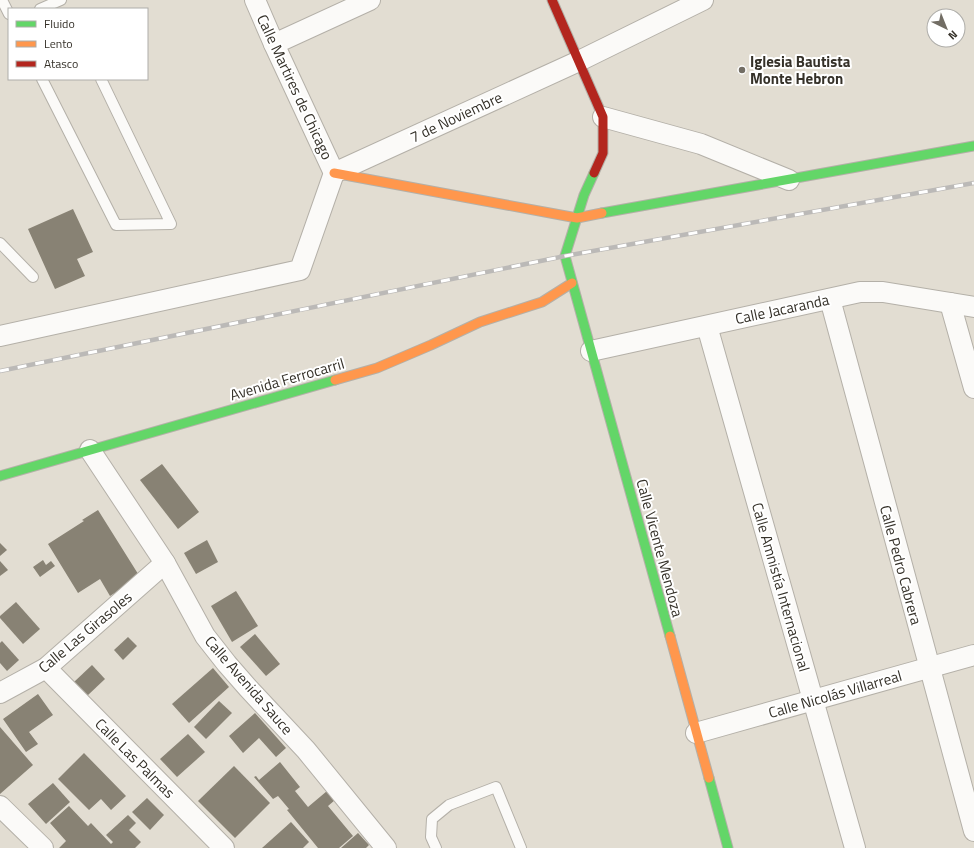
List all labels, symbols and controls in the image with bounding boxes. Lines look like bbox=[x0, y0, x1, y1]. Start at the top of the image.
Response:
legend bbox=[8, 8, 148, 80]
north arrow bbox=[926, 8, 966, 48]
street label: Calle Martires de Chicago bbox=[251, 10, 339, 164]
text: Fluido bbox=[44, 14, 75, 33]
text: N bbox=[945, 27, 961, 44]
text: Lento bbox=[44, 34, 73, 53]
place label: Iglesia Bautista Monte Hebron bbox=[750, 50, 851, 90]
text: Atasco bbox=[44, 54, 78, 73]
marker: Iglesia Bautista Monte Hebron bbox=[737, 65, 747, 75]
street label: 7 de Noviembre bbox=[406, 86, 506, 148]
street label: Calle Jacaranda bbox=[733, 288, 832, 330]
street label: Avenida Ferrocarril bbox=[227, 352, 347, 406]
street label: Calle Vicente Mendoza bbox=[631, 476, 690, 620]
street label: Calle Amnistía Internacional bbox=[746, 500, 816, 674]
street label: Calle Pedro Cabrera bbox=[874, 503, 928, 628]
street label: Calle Las Girasoles bbox=[33, 586, 137, 678]
street label: Calle Avenida Sauce bbox=[199, 630, 299, 740]
street label: Calle Nicolás Villarreal bbox=[766, 664, 904, 724]
street label: Calle Las Palmas bbox=[90, 713, 180, 803]

